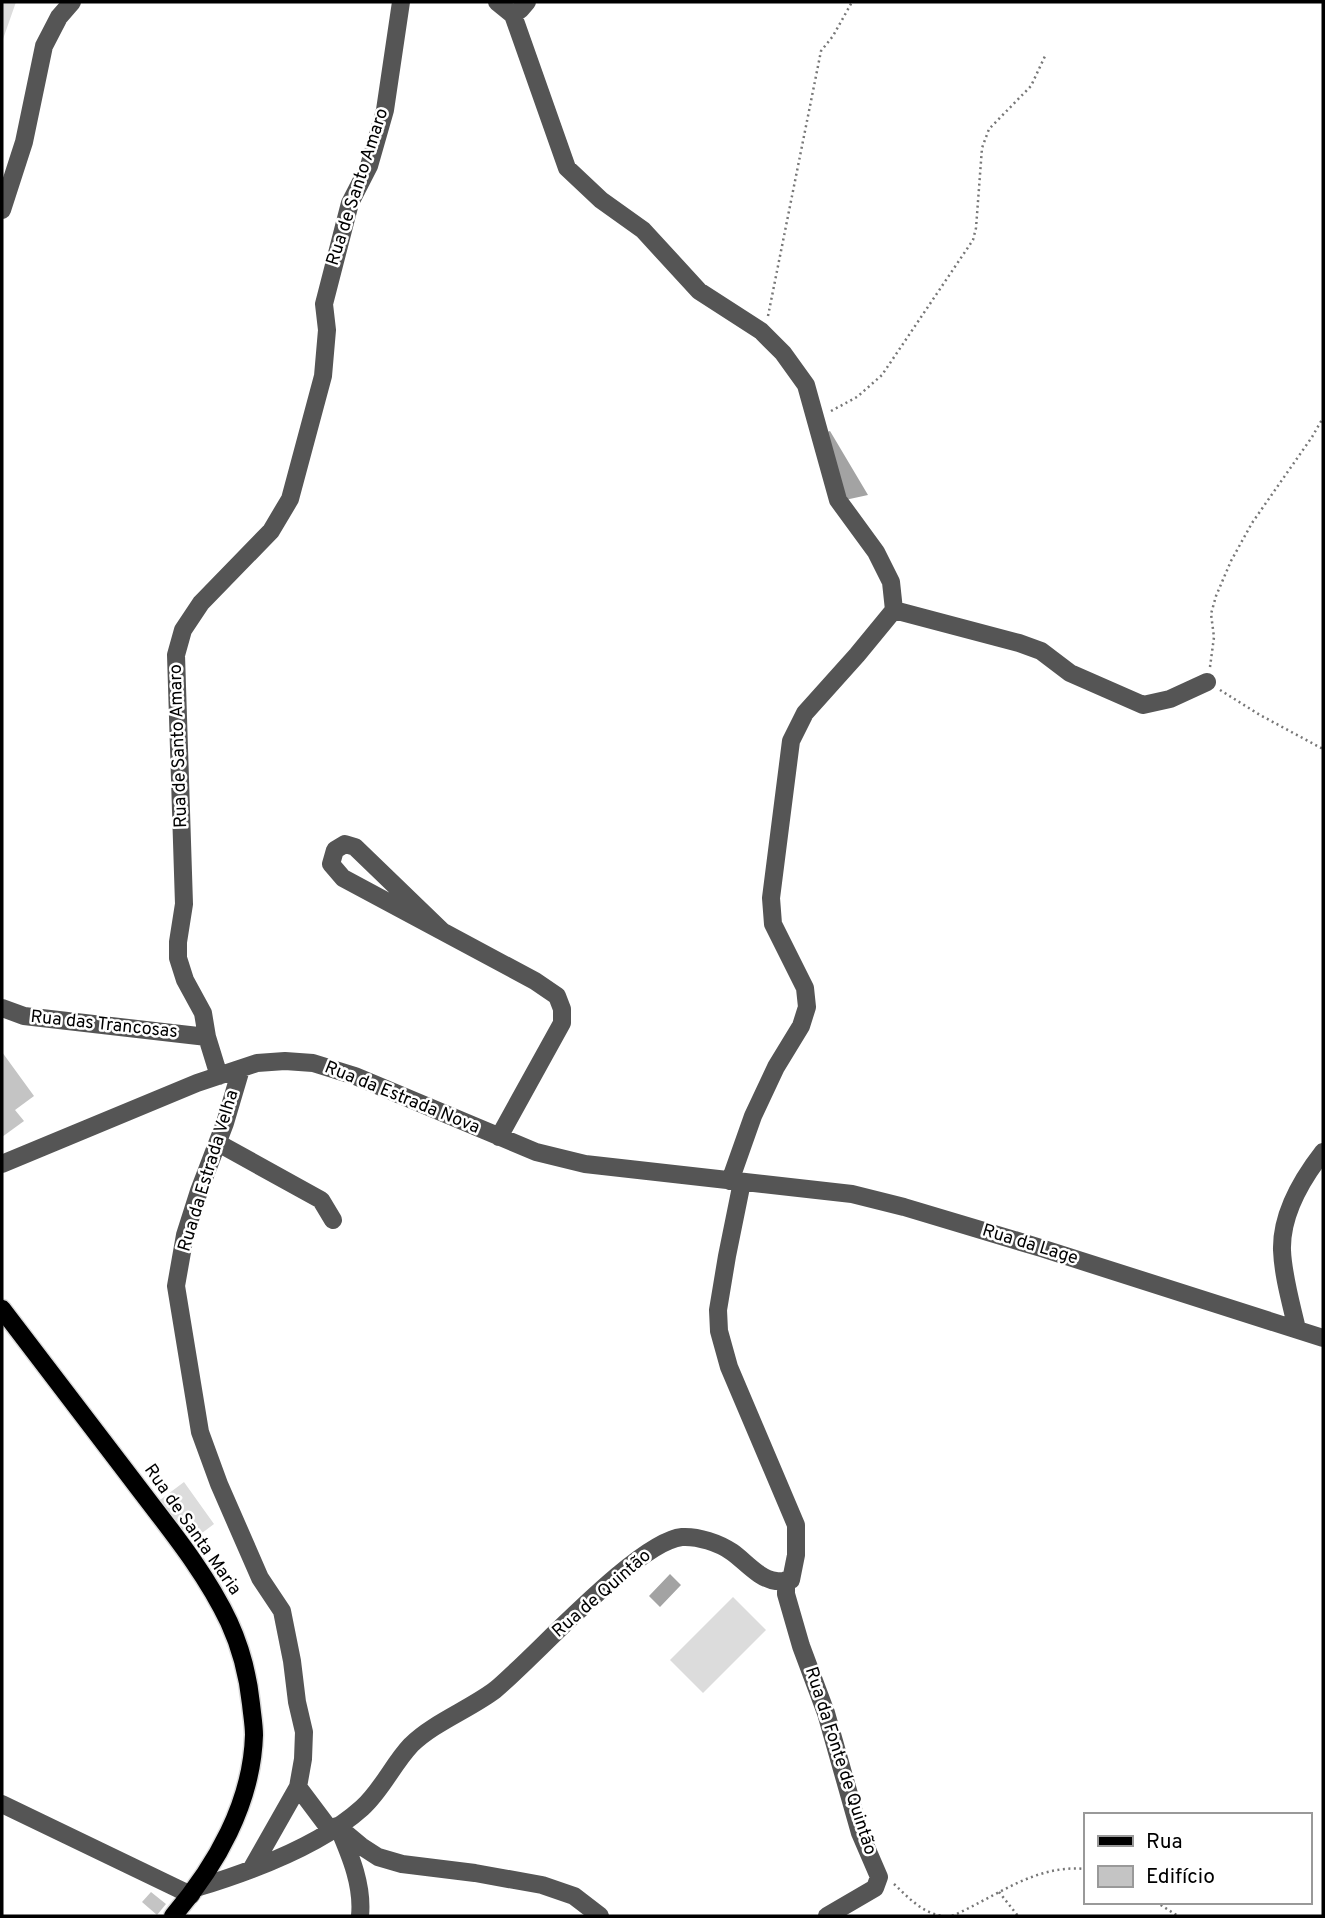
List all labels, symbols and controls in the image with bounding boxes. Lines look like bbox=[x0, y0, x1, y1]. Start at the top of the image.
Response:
street label: Rua de Santo Amaro bbox=[322, 105, 394, 269]
street label: Rua de Santo Amaro bbox=[165, 664, 193, 828]
street label: Rua das Trancosas bbox=[29, 1006, 179, 1044]
street label: Rua da Estrada Nova bbox=[321, 1056, 483, 1140]
street label: Rua da Estrada Velha bbox=[173, 1087, 245, 1255]
street label: Rua da Lage bbox=[979, 1220, 1081, 1270]
street label: Rua de Santa Maria bbox=[138, 1460, 246, 1600]
street label: Rua de Quintão bbox=[548, 1545, 656, 1643]
street label: Rua da Fonte de Quintão bbox=[799, 1664, 881, 1858]
legend bbox=[1084, 1813, 1311, 1904]
text: Rua bbox=[1146, 1829, 1183, 1856]
text: Edifício bbox=[1146, 1864, 1215, 1891]

